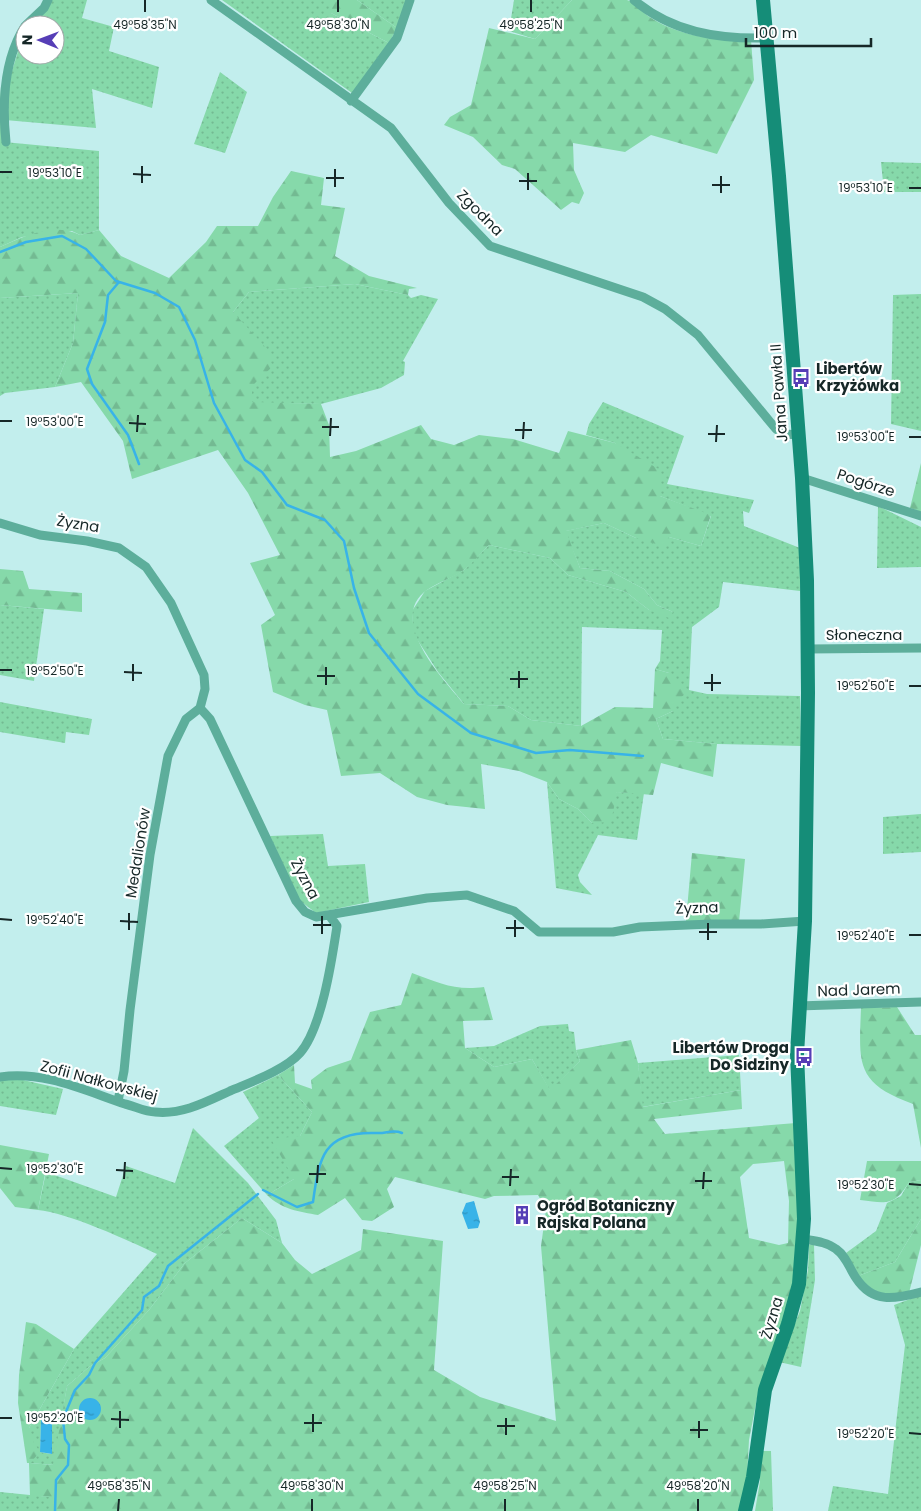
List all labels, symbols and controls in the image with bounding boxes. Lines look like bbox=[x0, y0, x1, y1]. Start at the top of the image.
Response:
north arrow bbox=[15, 15, 65, 65]
scale bar bbox=[746, 15, 871, 47]
text: 49°58'35"N bbox=[113, 16, 177, 33]
text: 49°58'30"N bbox=[306, 16, 370, 33]
text: 49°58'25"N bbox=[499, 16, 563, 33]
text: 100 m bbox=[754, 22, 797, 43]
text: N bbox=[17, 34, 37, 45]
text: 19°53'10"E bbox=[28, 164, 82, 181]
text: 19°53'10"E bbox=[839, 179, 893, 196]
street label: Zgodna bbox=[453, 185, 508, 240]
street label: Jana Pawła II bbox=[765, 343, 792, 443]
place label: Libertów Krzyżówka bbox=[816, 358, 899, 396]
bus stop icon: Libertów Krzyżówka bbox=[790, 367, 812, 389]
text: 19°53'00"E bbox=[26, 413, 84, 430]
text: 19°53'00"E bbox=[837, 428, 895, 445]
street label: Pogórze bbox=[834, 463, 898, 502]
street label: Żyzna bbox=[55, 510, 101, 537]
street label: Słoneczna bbox=[826, 624, 902, 645]
text: 19°52'50"E bbox=[26, 662, 84, 679]
text: 19°52'50"E bbox=[837, 677, 895, 694]
street label: Medalionów bbox=[120, 806, 155, 899]
street label: Żyzna bbox=[286, 855, 325, 903]
street label: Żyzna bbox=[675, 896, 719, 919]
text: 19°52'40"E bbox=[26, 911, 84, 928]
text: 19°52'40"E bbox=[837, 927, 895, 944]
street label: Nad Jarem bbox=[817, 978, 901, 1001]
place label: Libertów Droga Do Sidziny bbox=[673, 1037, 790, 1075]
bus stop icon: Libertów Droga Do Sidziny bbox=[793, 1046, 815, 1068]
street label: Zofii Nałkowskiej bbox=[38, 1055, 160, 1106]
text: 19°52'30"E bbox=[27, 1160, 83, 1177]
text: 19°52'30"E bbox=[838, 1176, 894, 1193]
place label: Ogród Botaniczny Rajska Polana bbox=[537, 1195, 675, 1233]
building icon: Ogród Botaniczny Rajska Polana bbox=[511, 1204, 533, 1226]
street label: Żyzna bbox=[755, 1294, 788, 1342]
text: 19°52'20"E bbox=[27, 1409, 83, 1426]
text: 19°52'20"E bbox=[838, 1425, 894, 1442]
text: 49°58'35"N bbox=[87, 1477, 151, 1494]
text: 49°58'30"N bbox=[280, 1477, 344, 1494]
text: 49°58'25"N bbox=[473, 1477, 537, 1494]
text: 49°58'20"N bbox=[666, 1477, 730, 1494]

